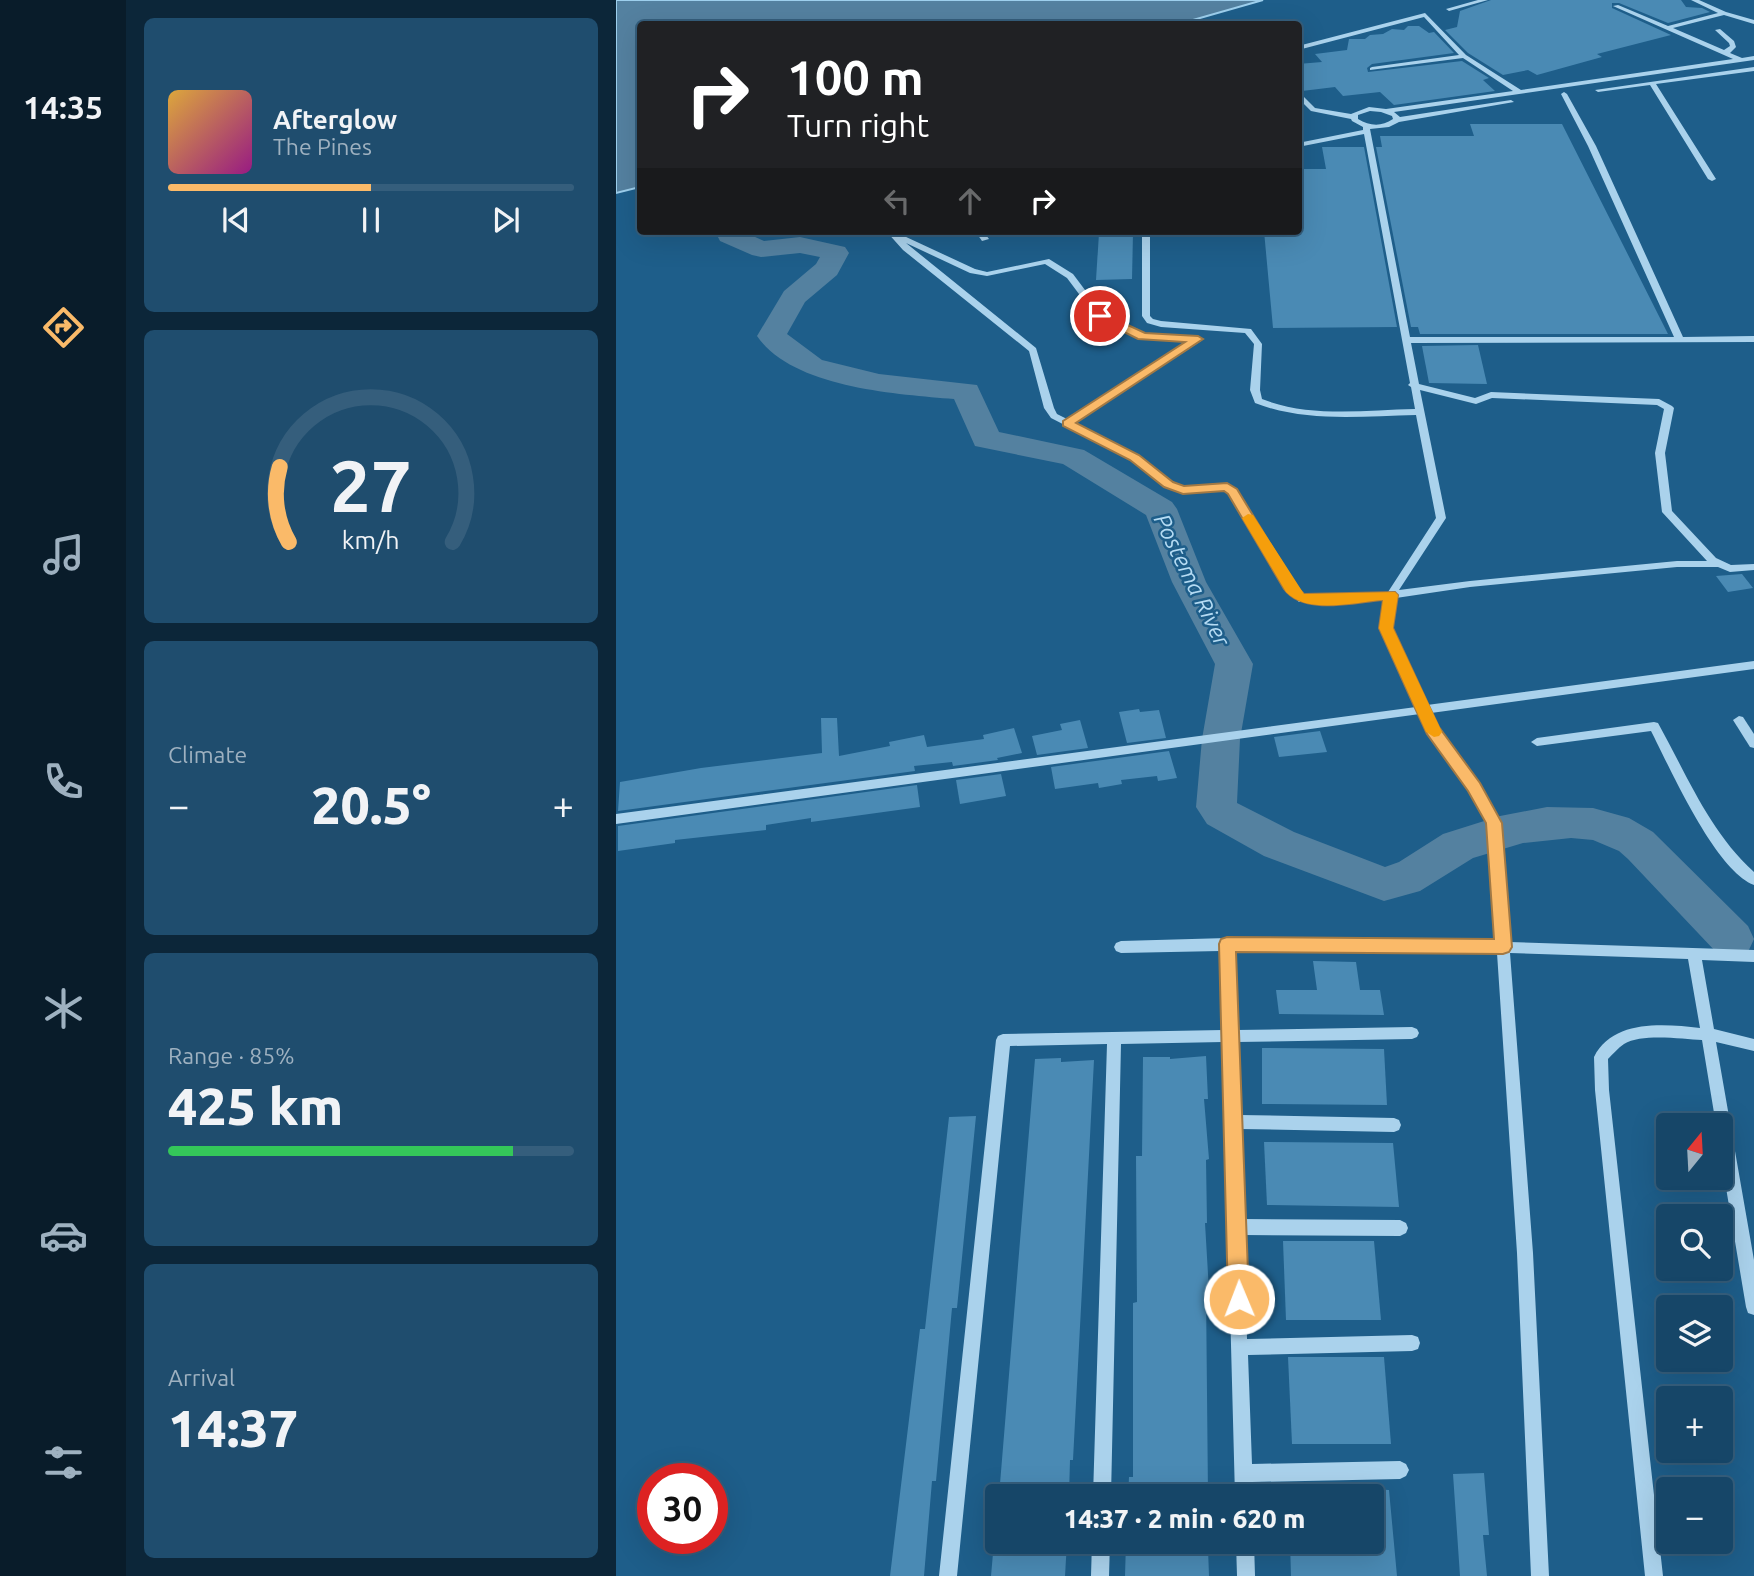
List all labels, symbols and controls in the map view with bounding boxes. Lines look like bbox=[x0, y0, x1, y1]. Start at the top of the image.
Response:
icon: right bbox=[672, 49, 763, 140]
text: 100 m bbox=[787, 49, 924, 104]
text: 14:35 bbox=[23, 89, 103, 125]
text: Afterglow bbox=[273, 105, 397, 134]
text: Turn right bbox=[787, 107, 929, 143]
text: The Pines bbox=[273, 134, 372, 159]
icon: left bbox=[878, 182, 916, 220]
icon: ahead bbox=[951, 182, 989, 220]
icon: right bbox=[1024, 182, 1062, 220]
icon: previous bbox=[217, 201, 255, 239]
icon: pause bbox=[352, 201, 390, 239]
icon: next bbox=[487, 201, 525, 239]
pin bbox=[1070, 286, 1130, 346]
icon: arrive bbox=[1081, 297, 1119, 335]
icon: directions bbox=[39, 303, 88, 352]
text: 27 bbox=[330, 445, 412, 527]
water label: Postema River bbox=[1150, 510, 1236, 651]
text: km/h bbox=[342, 526, 400, 554]
icon: music bbox=[39, 530, 88, 579]
text: Climate bbox=[168, 742, 247, 767]
icon: phone bbox=[39, 757, 88, 806]
text: 20.5° bbox=[311, 776, 431, 834]
text: − bbox=[168, 784, 189, 826]
text: + bbox=[553, 784, 574, 826]
icon: climate bbox=[39, 984, 88, 1033]
text: Range · 85% bbox=[168, 1043, 295, 1068]
text: 425 km bbox=[168, 1077, 343, 1135]
north arrow bbox=[1656, 1113, 1732, 1190]
map controls bbox=[1656, 1113, 1733, 1554]
button: search bbox=[1656, 1204, 1733, 1281]
icon: car bbox=[39, 1211, 88, 1260]
position arrow bbox=[1202, 1262, 1276, 1336]
button: layers bbox=[1656, 1295, 1733, 1372]
text: Arrival bbox=[168, 1365, 235, 1390]
button: + bbox=[1656, 1386, 1733, 1463]
text: 14:37 bbox=[168, 1399, 298, 1457]
icon: filters bbox=[39, 1438, 88, 1487]
speed limit sign: 30 bbox=[637, 1463, 728, 1554]
button: − bbox=[1656, 1477, 1733, 1554]
text: 14:37 · 2 min · 620 m bbox=[1064, 1504, 1305, 1533]

